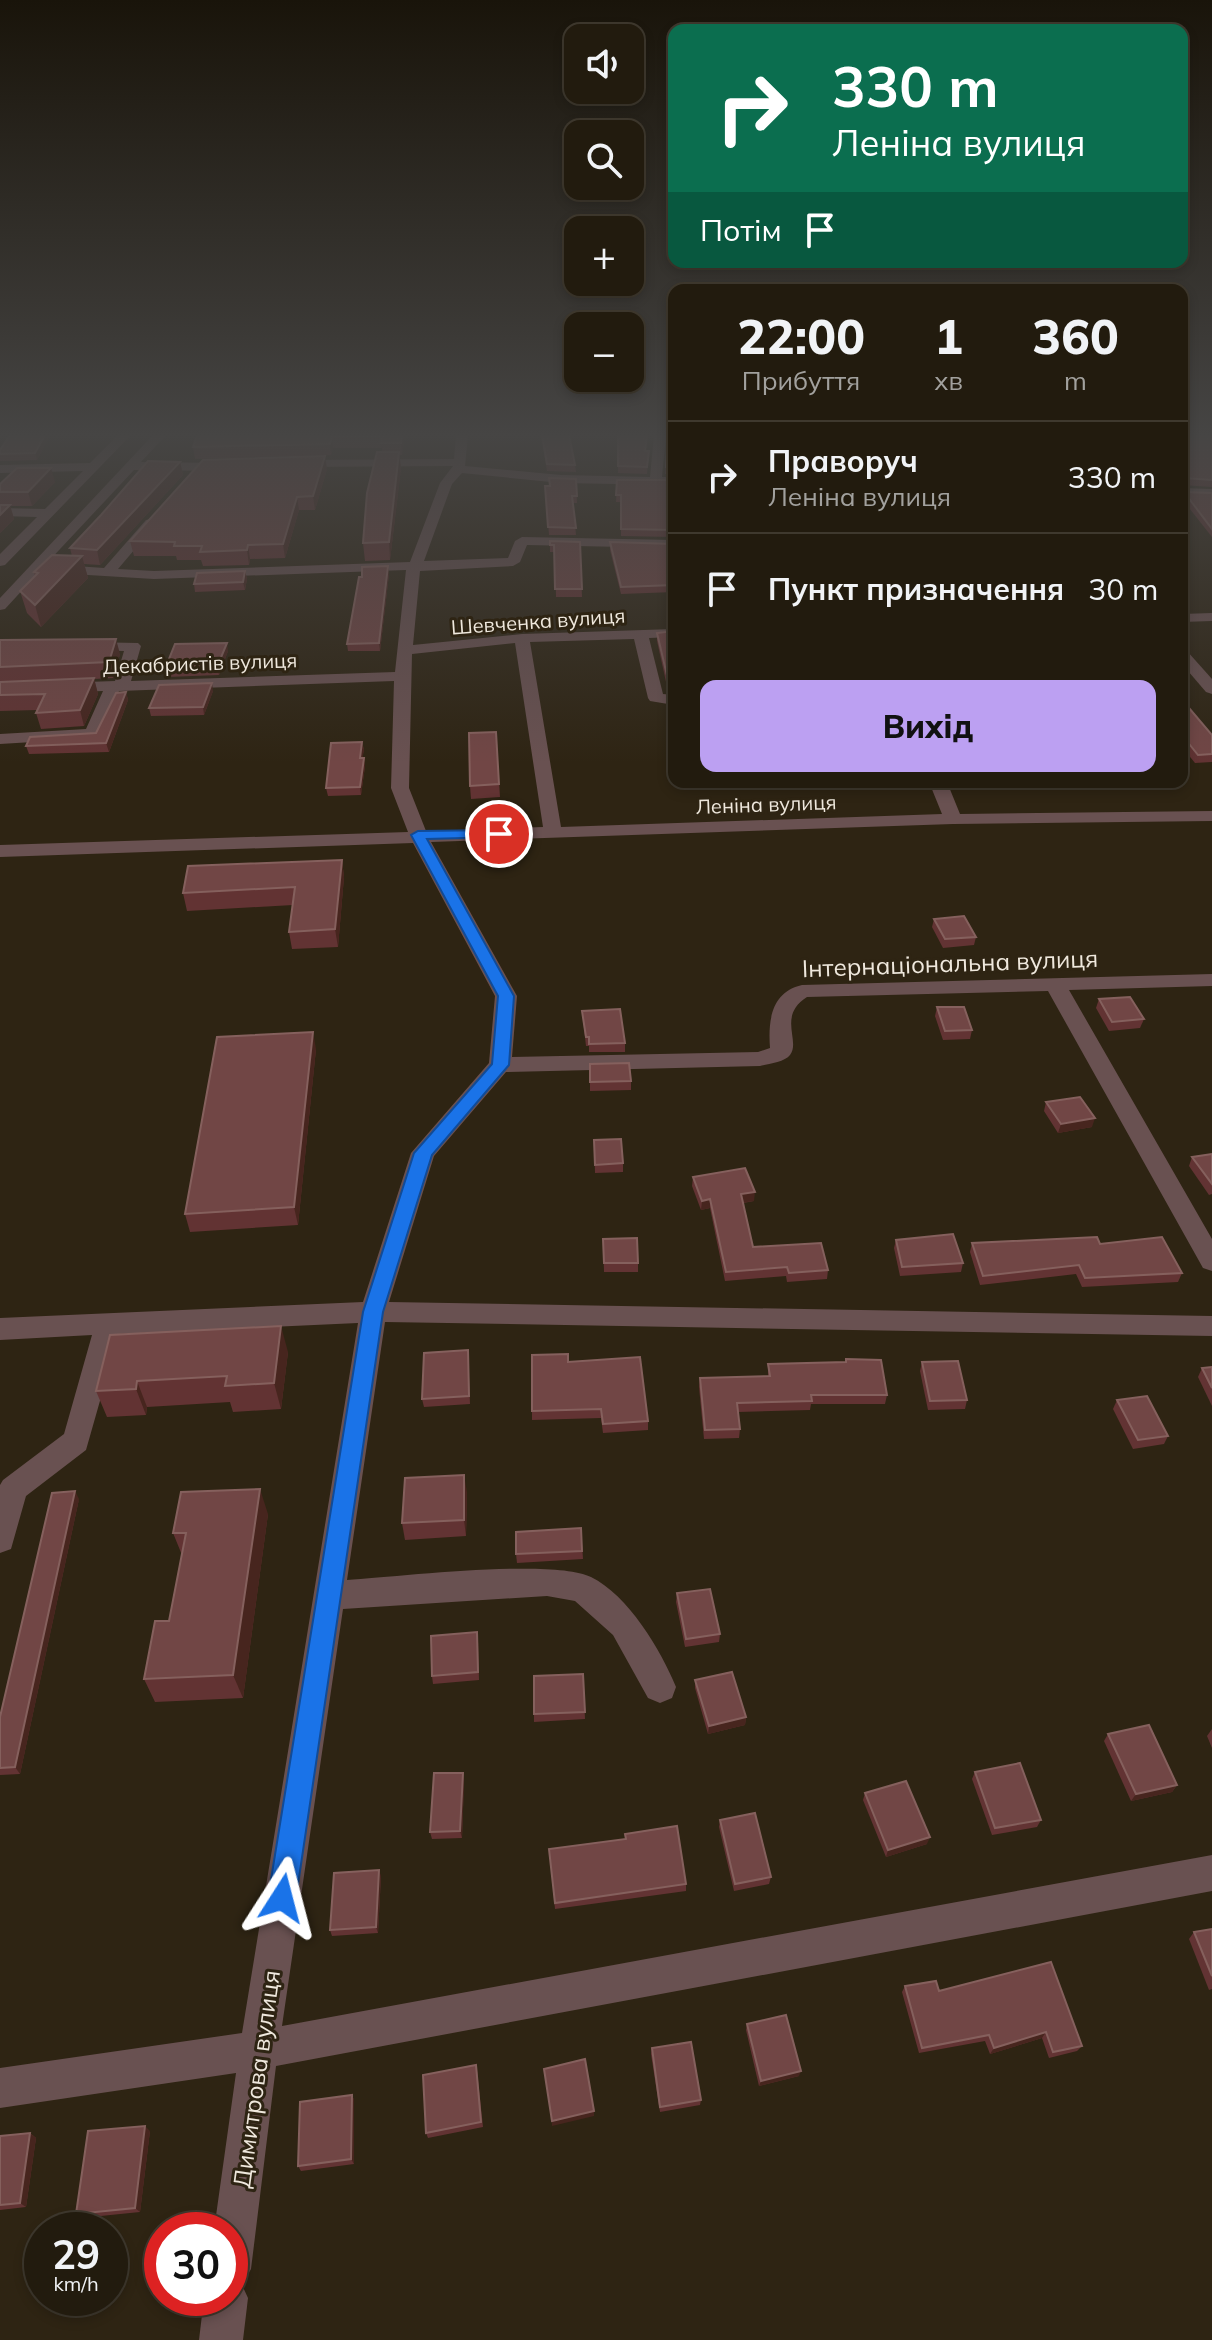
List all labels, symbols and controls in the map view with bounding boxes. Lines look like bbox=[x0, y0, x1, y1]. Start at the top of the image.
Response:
map controls bbox=[564, 24, 644, 392]
button: sound bbox=[564, 24, 644, 104]
text: 330 m bbox=[832, 51, 999, 121]
icon: right bbox=[700, 56, 804, 160]
button: search bbox=[564, 120, 644, 200]
text: Леніна вулиця bbox=[832, 120, 1086, 165]
icon: arrive bbox=[798, 208, 842, 252]
text: Потім bbox=[700, 211, 782, 249]
button: + bbox=[564, 216, 644, 296]
text: 22:00 bbox=[737, 306, 865, 366]
text: 1 bbox=[934, 306, 963, 366]
text: 360 bbox=[1032, 306, 1119, 366]
button: − bbox=[564, 312, 644, 392]
text: Прибуття bbox=[742, 364, 860, 397]
text: хв bbox=[934, 364, 963, 397]
text: m bbox=[1064, 364, 1087, 397]
text: Праворуч bbox=[768, 442, 918, 480]
icon: right bbox=[700, 455, 744, 499]
text: 330 m bbox=[1068, 458, 1156, 496]
text: Леніна вулиця bbox=[768, 480, 951, 513]
icon: arrive bbox=[700, 567, 744, 611]
text: Пункт призначення bbox=[768, 570, 1064, 608]
text: 30 m bbox=[1088, 570, 1158, 608]
street label: Шевченка вулиця bbox=[450, 602, 626, 640]
street label: Декабристів вулиця bbox=[102, 647, 298, 679]
button: Вихід bbox=[700, 680, 1156, 772]
street label: Леніна вулиця bbox=[695, 789, 837, 819]
pin bbox=[465, 800, 533, 868]
icon: arrive bbox=[477, 812, 521, 856]
street label: Інтернаціональна вулиця bbox=[801, 943, 1099, 983]
position arrow bbox=[240, 1856, 324, 1940]
street label: Димитрова вулиця bbox=[226, 1968, 286, 2190]
speed limit sign: 30 bbox=[144, 2212, 248, 2316]
text: 29 bbox=[52, 2229, 100, 2279]
text: km/h bbox=[53, 2271, 99, 2296]

